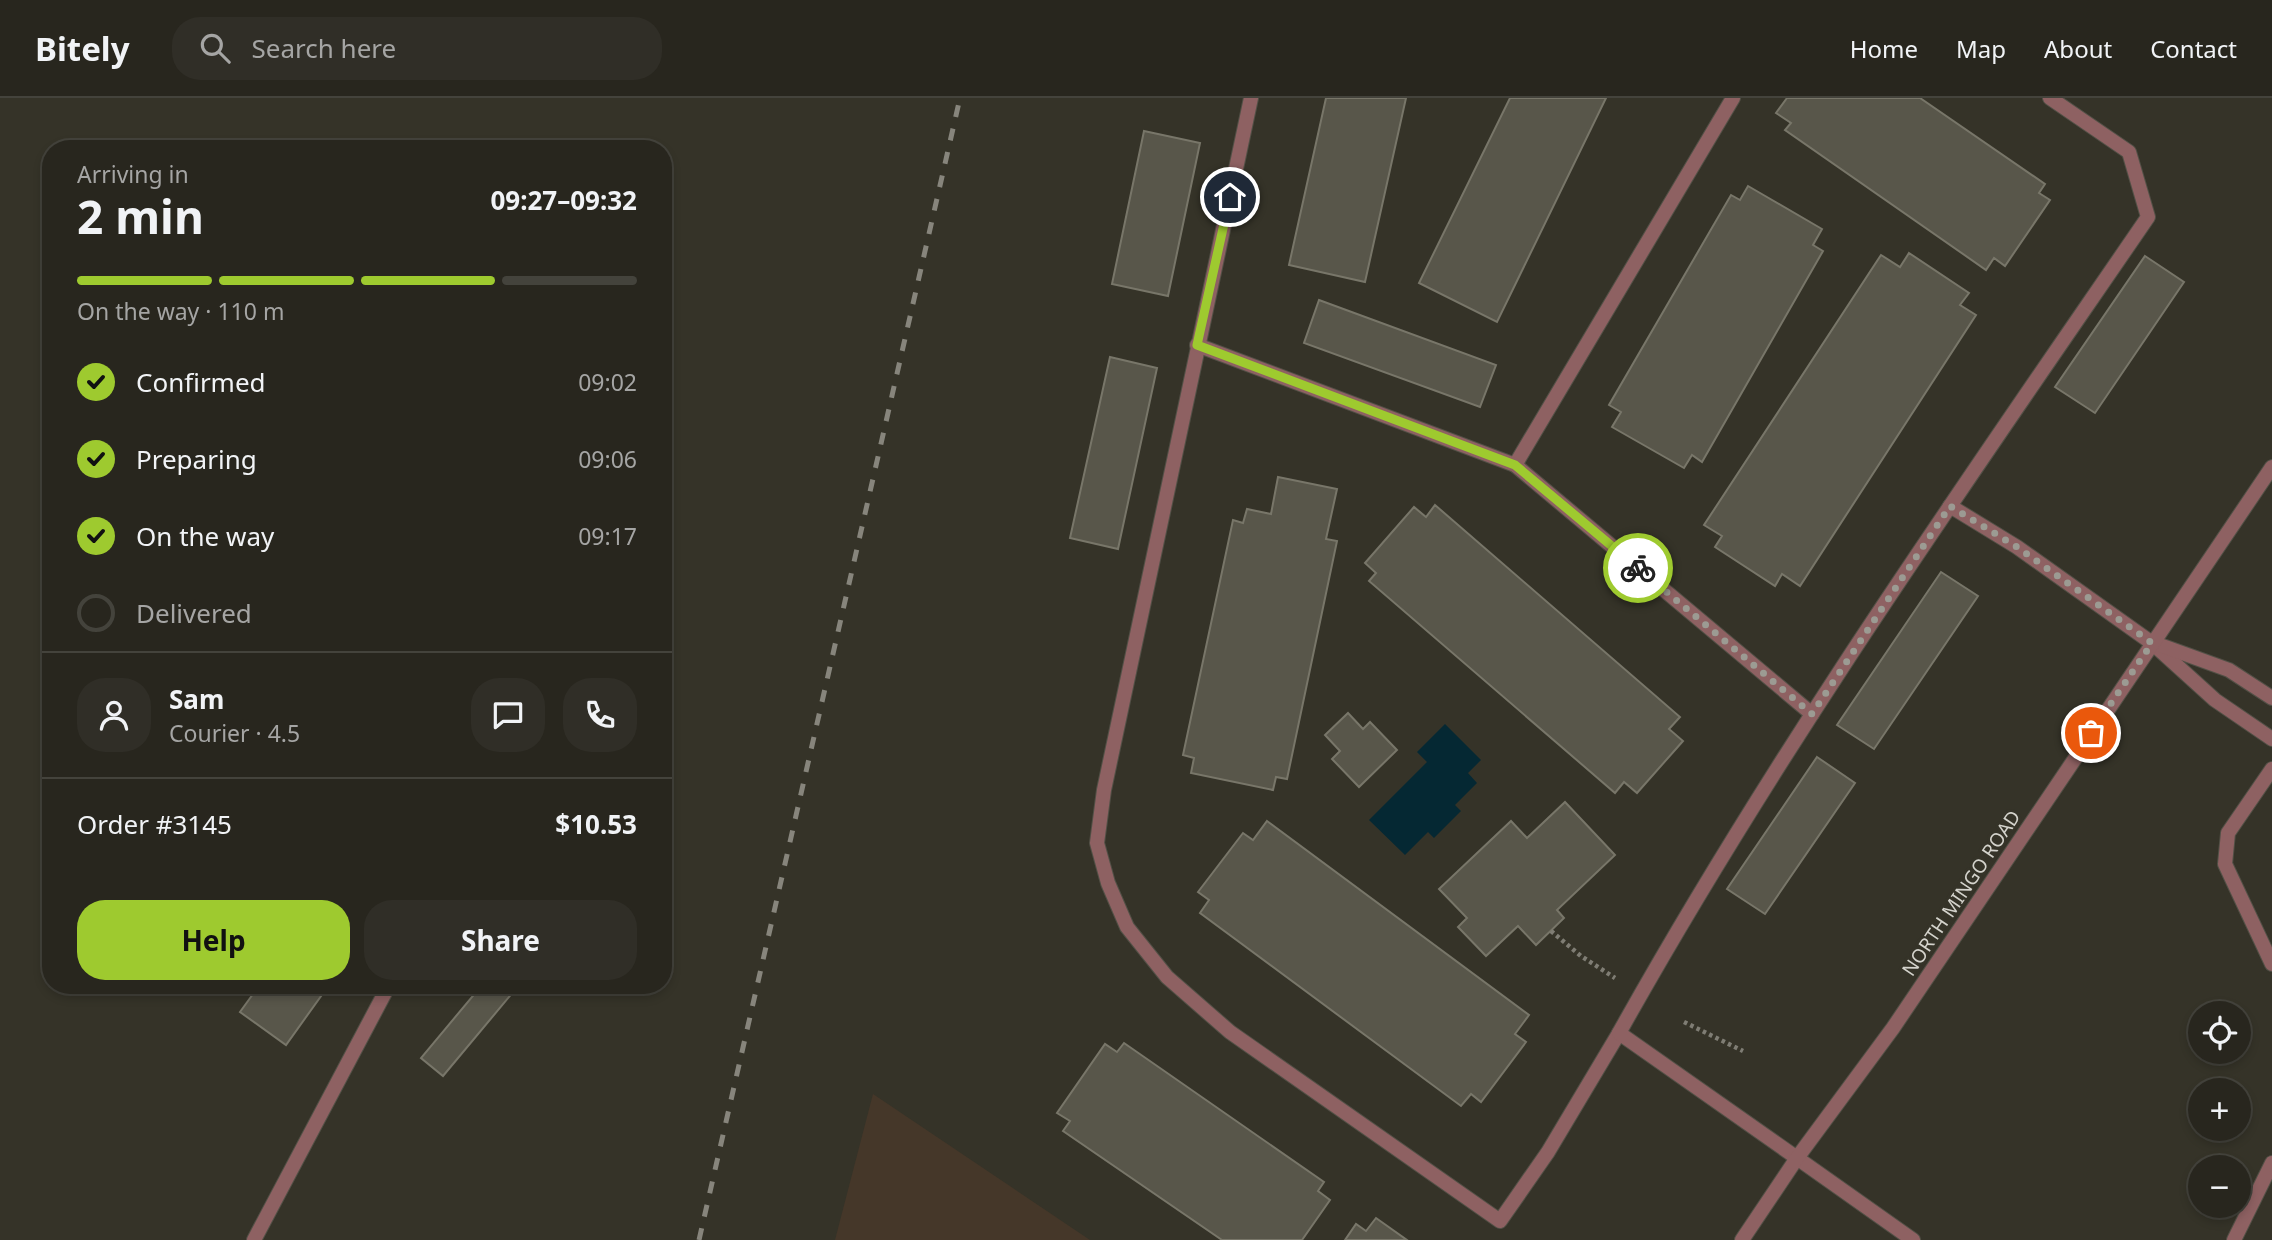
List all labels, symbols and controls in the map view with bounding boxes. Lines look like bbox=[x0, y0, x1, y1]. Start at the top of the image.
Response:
search box bbox=[172, 17, 662, 80]
text: Bitely bbox=[35, 26, 130, 71]
icon: search bbox=[196, 29, 234, 67]
text: Search here bbox=[252, 30, 396, 66]
text: Home bbox=[1850, 32, 1918, 65]
text: Map bbox=[1956, 32, 2006, 65]
text: About bbox=[2044, 32, 2112, 65]
text: Contact bbox=[2150, 32, 2237, 65]
text: Arriving in bbox=[77, 158, 189, 190]
pin bbox=[1200, 167, 1260, 227]
icon: home bbox=[1211, 178, 1249, 216]
text: 09:27–09:32 bbox=[490, 182, 637, 218]
text: 2 min bbox=[77, 185, 204, 247]
text: On the way · 110 m bbox=[77, 295, 284, 327]
icon: check bbox=[77, 363, 115, 401]
text: Confirmed bbox=[136, 364, 266, 400]
text: 09:02 bbox=[578, 366, 637, 398]
icon: check bbox=[77, 440, 115, 478]
text: Preparing bbox=[136, 441, 257, 477]
text: 09:06 bbox=[578, 443, 637, 475]
icon: check bbox=[77, 517, 115, 555]
text: On the way bbox=[136, 518, 274, 554]
text: 09:17 bbox=[578, 520, 637, 552]
courier bbox=[1603, 533, 1673, 603]
icon: bike bbox=[1619, 549, 1657, 587]
text: Delivered bbox=[136, 595, 252, 631]
button: person bbox=[77, 678, 151, 752]
button: chat bbox=[471, 678, 545, 752]
button: phone bbox=[563, 678, 637, 752]
text: Sam bbox=[169, 681, 224, 717]
pin bbox=[2061, 703, 2121, 763]
icon: bag bbox=[2072, 714, 2110, 752]
text: Courier · 4.5 bbox=[169, 717, 300, 749]
street label: NORTH MINGO ROAD bbox=[1896, 805, 2026, 981]
text: Order #3145 bbox=[77, 806, 232, 842]
text: $10.53 bbox=[555, 806, 637, 842]
button: Help bbox=[77, 900, 350, 980]
button: Share bbox=[364, 900, 637, 980]
map controls bbox=[2188, 1001, 2251, 1218]
button: locate bbox=[2188, 1001, 2251, 1064]
button: + bbox=[2188, 1078, 2251, 1141]
button: − bbox=[2188, 1155, 2251, 1218]

